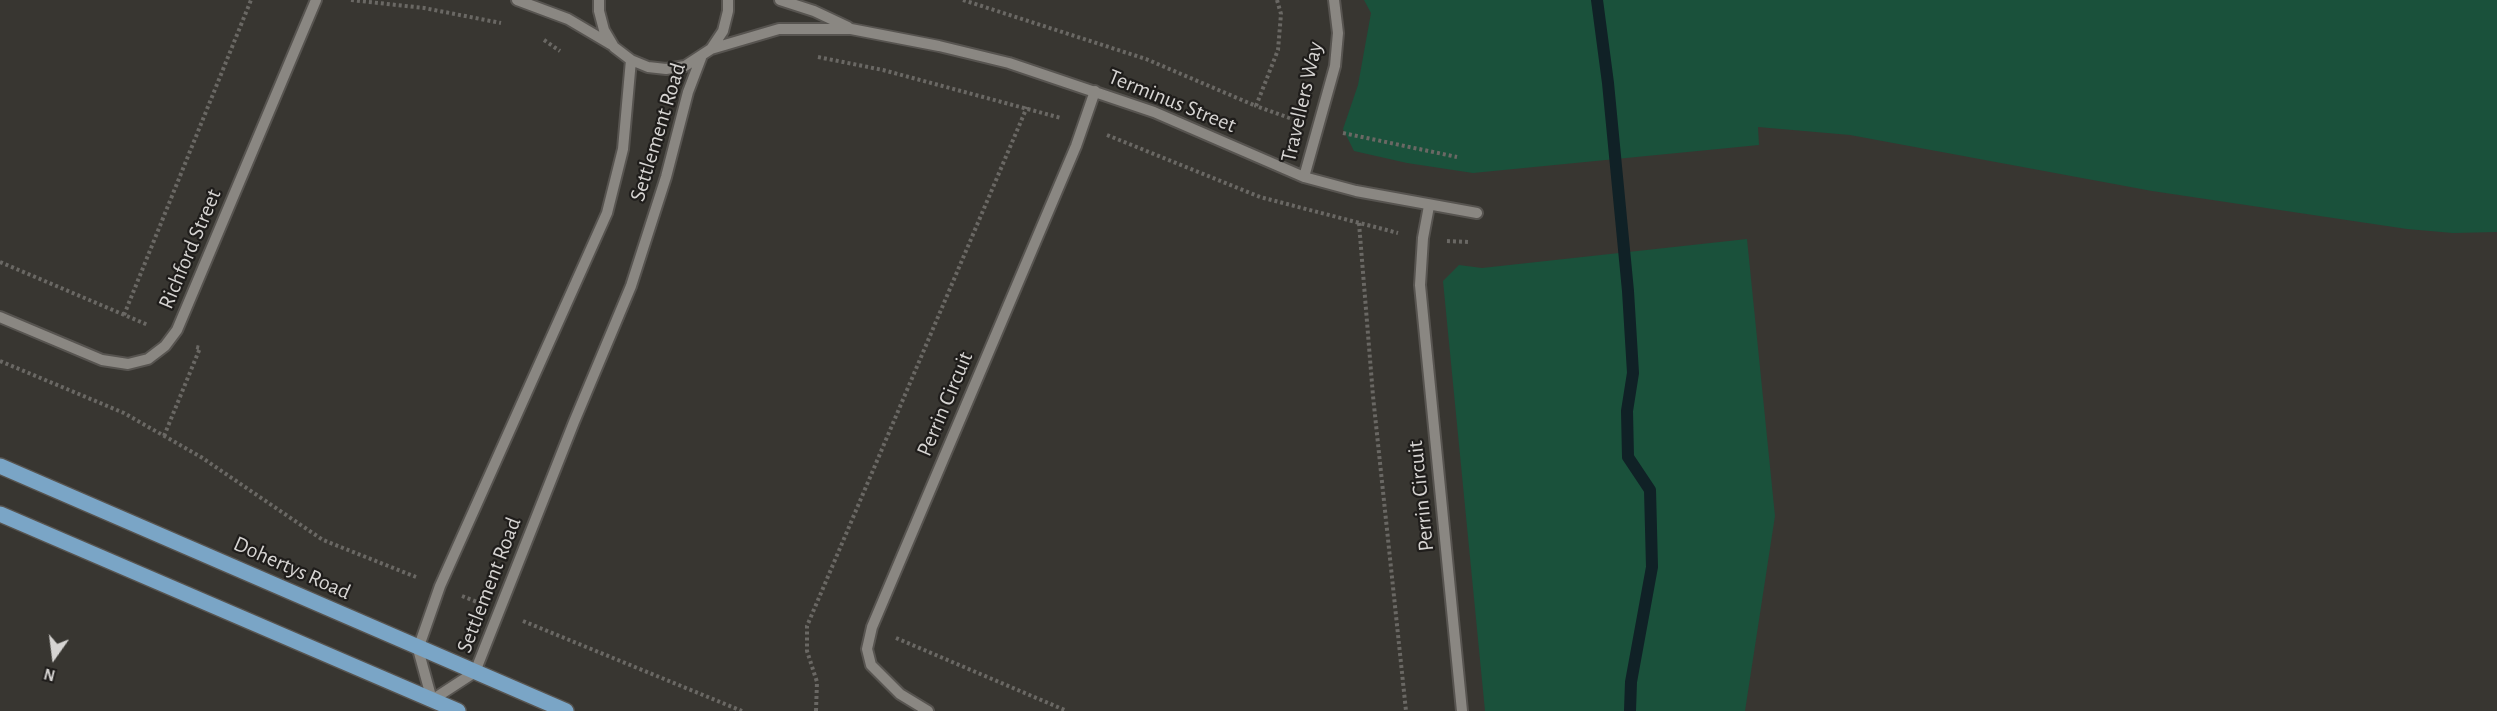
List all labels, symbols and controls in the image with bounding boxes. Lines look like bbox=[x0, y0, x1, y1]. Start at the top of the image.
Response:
street label: Travellers Way bbox=[1275, 39, 1329, 165]
street label: Settlement Road bbox=[624, 60, 692, 204]
street label: Terminus Street bbox=[1104, 63, 1240, 139]
street label: Richford Street bbox=[153, 185, 227, 313]
street label: Perrin Circuit bbox=[911, 348, 979, 460]
street label: Perrin Circuit bbox=[1402, 439, 1440, 553]
street label: Settlement Road bbox=[451, 513, 527, 657]
street label: Dohertys Road bbox=[229, 530, 355, 606]
north arrow bbox=[24, 627, 84, 687]
text: N bbox=[42, 665, 57, 684]

